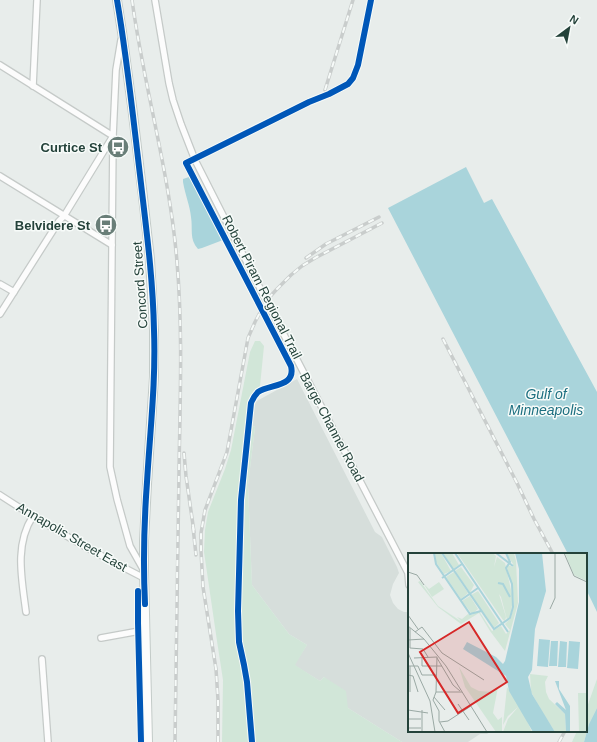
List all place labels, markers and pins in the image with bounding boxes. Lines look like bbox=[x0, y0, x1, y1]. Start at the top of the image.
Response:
bus stop icon: Curtice St bbox=[105, 134, 131, 160]
place label: Curtice St bbox=[41, 140, 103, 155]
bus stop icon: Belvidere St bbox=[93, 212, 119, 238]
place label: Belvidere St bbox=[15, 218, 91, 233]

